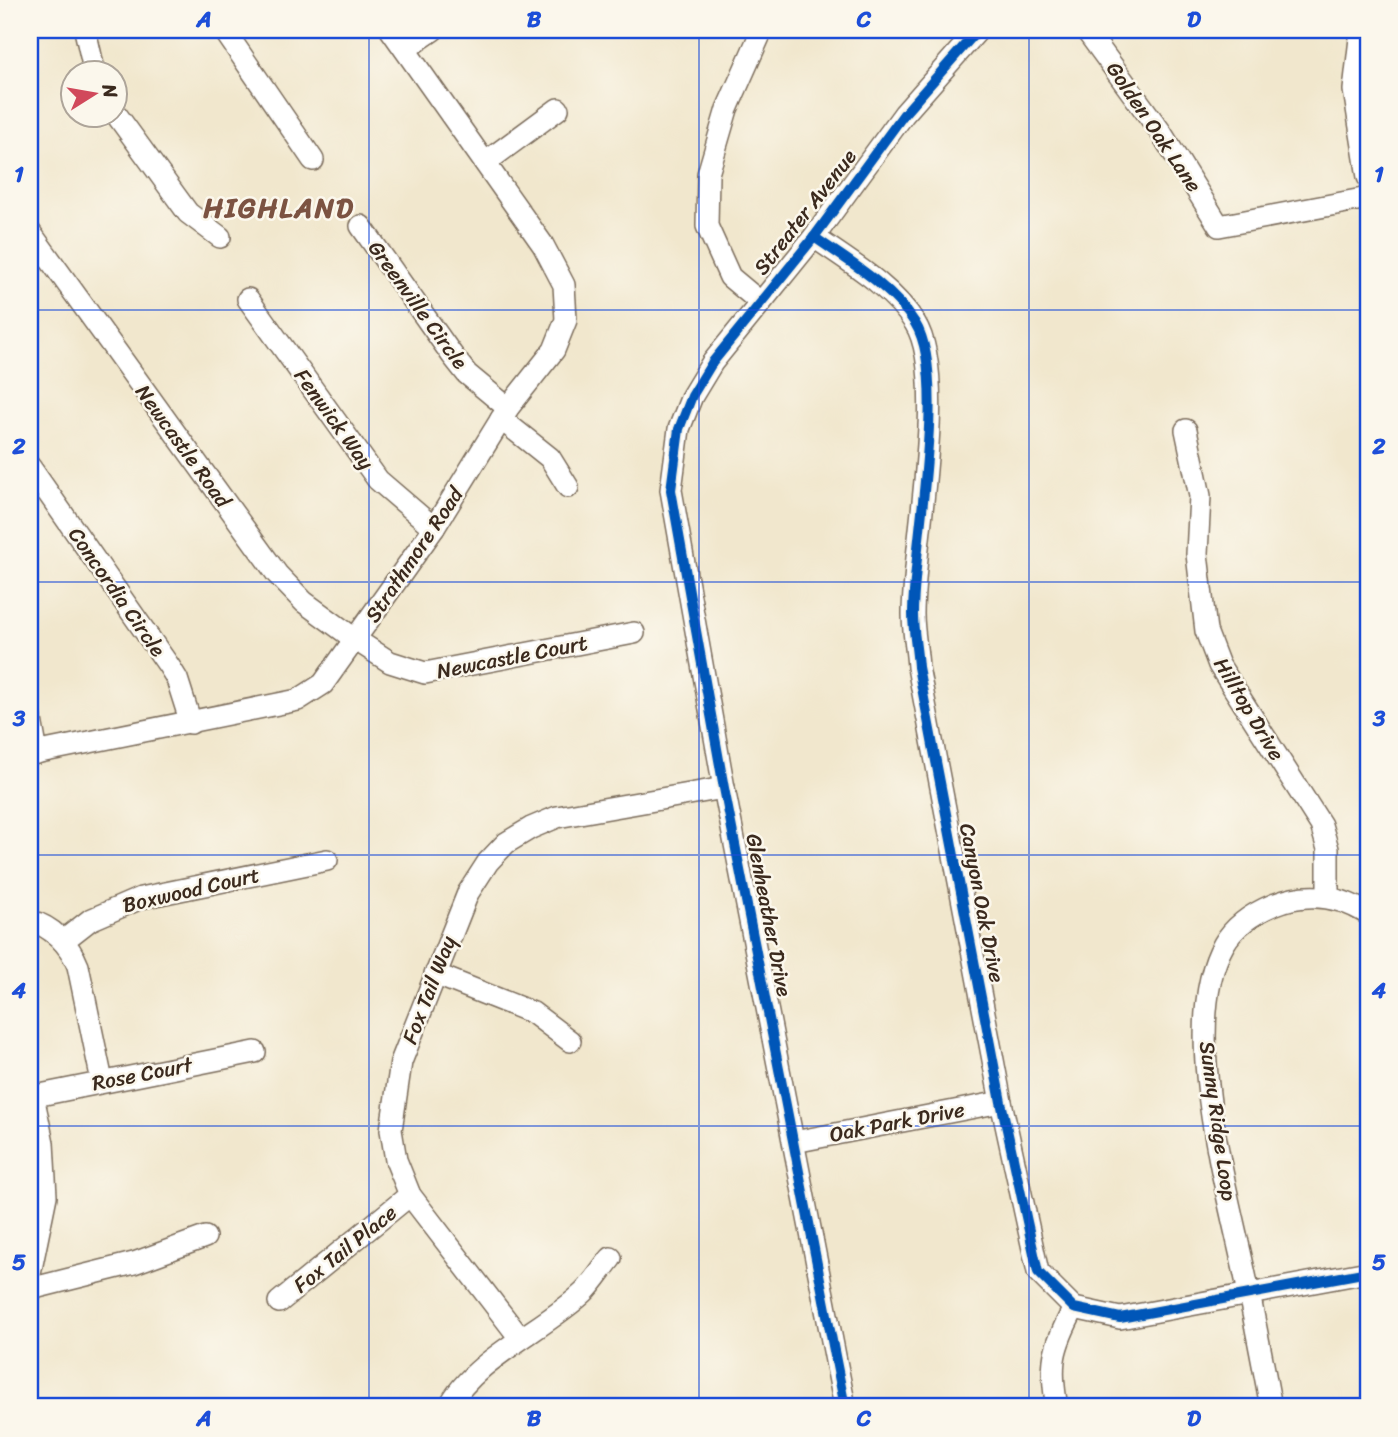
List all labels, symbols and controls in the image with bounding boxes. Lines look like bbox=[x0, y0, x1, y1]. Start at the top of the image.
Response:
text: A bbox=[195, 0, 212, 40]
text: B bbox=[527, 0, 542, 40]
text: C bbox=[856, 0, 872, 40]
text: D bbox=[1187, 0, 1202, 40]
street label: Golden Oak Lane bbox=[1096, 54, 1212, 201]
north arrow bbox=[60, 60, 130, 130]
text: N bbox=[93, 80, 128, 101]
street label: Streater Avenue bbox=[743, 140, 867, 284]
text: 1 bbox=[14, 154, 24, 195]
text: 1 bbox=[1374, 154, 1384, 195]
district label: HIGHLAND bbox=[203, 183, 355, 232]
street label: Greenville Circle bbox=[358, 232, 478, 378]
street label: Fenwick Way bbox=[284, 360, 384, 478]
street label: Newcastle Road bbox=[125, 376, 242, 517]
text: 2 bbox=[11, 426, 26, 467]
text: 2 bbox=[1371, 426, 1386, 467]
street label: Strathmore Road bbox=[354, 478, 475, 631]
street label: Concordia Circle bbox=[58, 519, 176, 665]
street label: Newcastle Court bbox=[433, 624, 591, 690]
street label: Hilltop Drive bbox=[1203, 650, 1295, 769]
text: 3 bbox=[12, 698, 26, 739]
text: 3 bbox=[1372, 698, 1386, 739]
street label: Canyon Oak Drive bbox=[948, 820, 1016, 986]
street label: Glenheather Drive bbox=[735, 830, 803, 1000]
street label: Boxwood Court bbox=[119, 856, 263, 924]
street label: Fox Tail Way bbox=[391, 930, 467, 1050]
text: 4 bbox=[11, 970, 27, 1011]
text: 4 bbox=[1371, 970, 1387, 1011]
street label: Sunny Ridge Loop bbox=[1188, 1039, 1248, 1203]
street label: Rose Court bbox=[89, 1045, 197, 1102]
street label: Oak Park Drive bbox=[826, 1090, 968, 1154]
street label: Fox Tail Place bbox=[284, 1195, 406, 1303]
text: 5 bbox=[12, 1242, 26, 1283]
text: 5 bbox=[1372, 1242, 1386, 1283]
text: A bbox=[195, 1398, 212, 1437]
text: B bbox=[527, 1398, 542, 1437]
text: C bbox=[856, 1398, 872, 1437]
text: D bbox=[1187, 1398, 1202, 1437]

